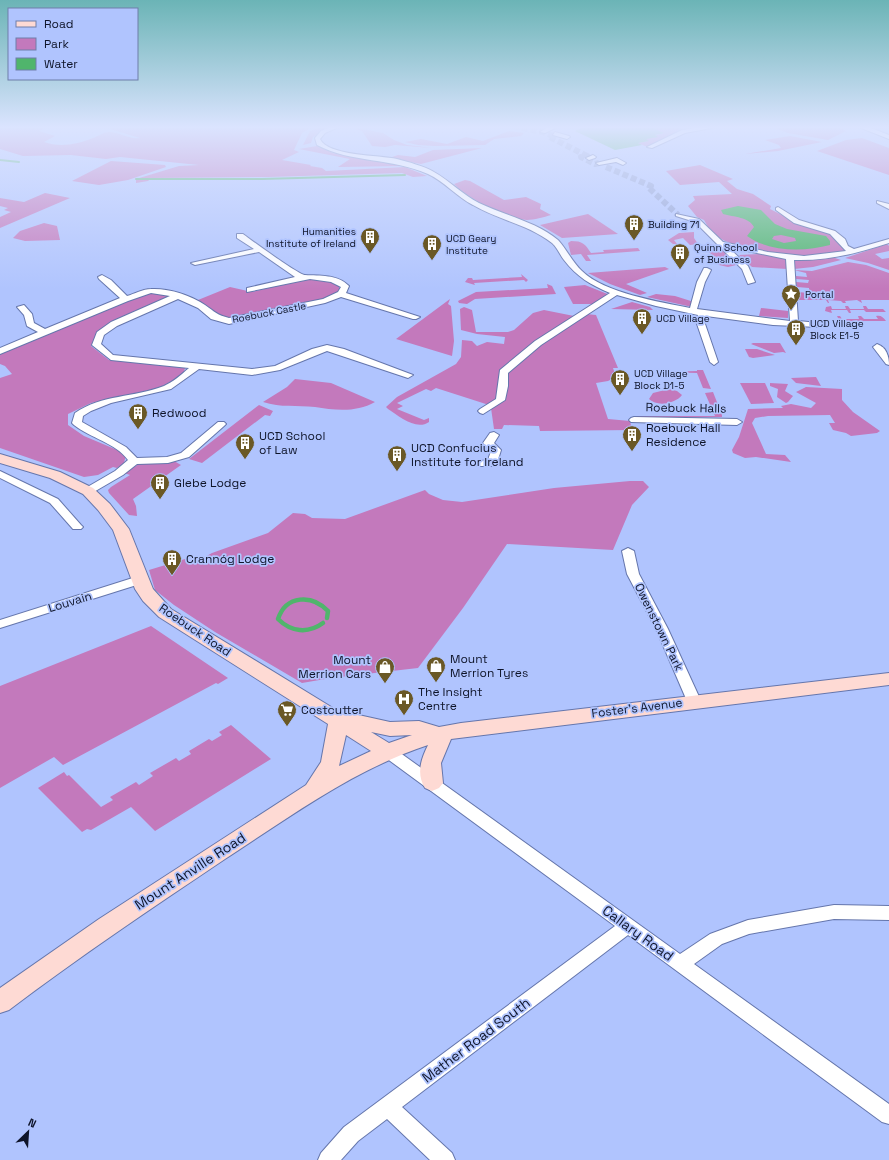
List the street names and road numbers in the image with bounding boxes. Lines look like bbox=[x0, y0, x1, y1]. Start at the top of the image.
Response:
street label: Roebuck Castle bbox=[231, 299, 307, 326]
street label: Roebuck Halls bbox=[645, 399, 727, 417]
street label: Owenstown Park bbox=[631, 580, 687, 674]
street label: Louvain bbox=[46, 588, 94, 616]
street label: Roebuck Road bbox=[156, 600, 234, 660]
street label: Foster's Avenue bbox=[591, 694, 683, 722]
street label: Mount Anville Road bbox=[131, 828, 249, 914]
street label: Callary Road bbox=[599, 901, 677, 965]
street label: Mather Road South bbox=[418, 993, 534, 1087]

